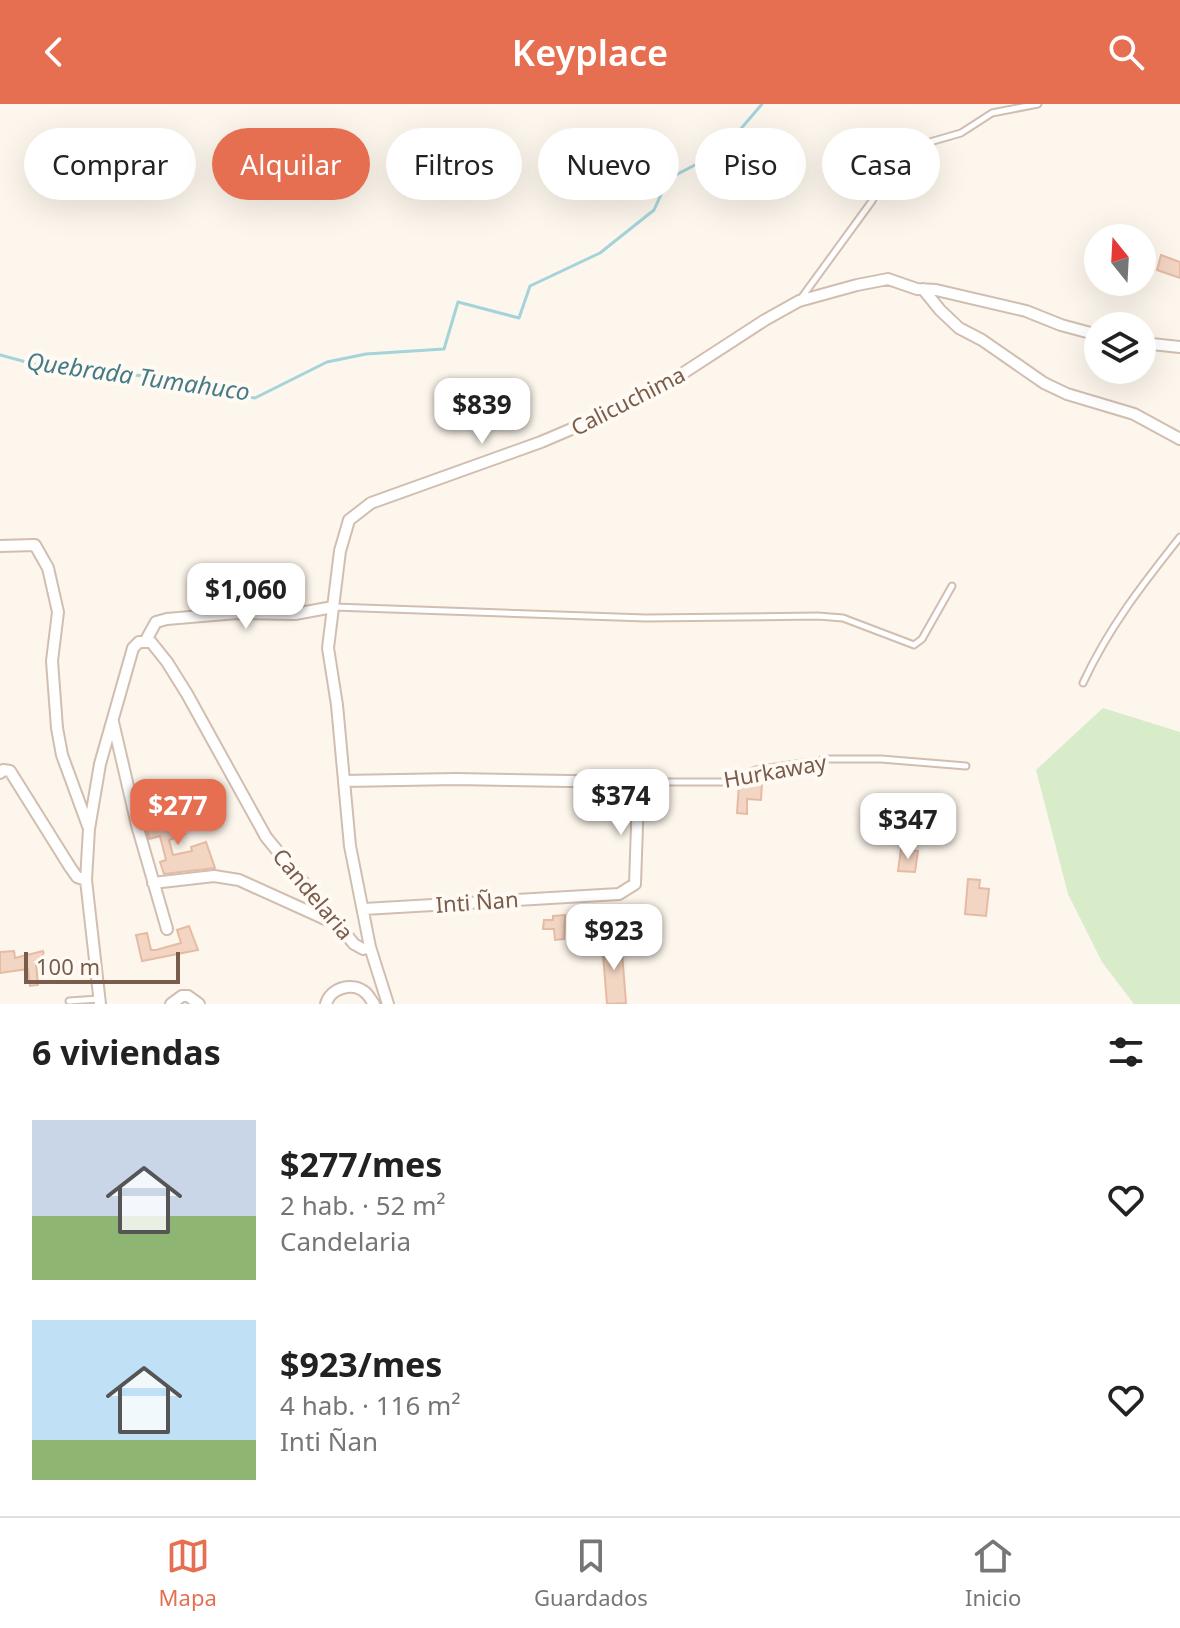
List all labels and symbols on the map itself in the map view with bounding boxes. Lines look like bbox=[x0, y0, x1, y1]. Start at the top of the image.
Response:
north arrow bbox=[1084, 224, 1156, 296]
water label: Quebrada Tumahuco bbox=[24, 344, 252, 408]
street label: Calicuchima bbox=[565, 358, 690, 442]
pin: $839 bbox=[435, 378, 529, 446]
pin: $1,060 bbox=[181, 563, 311, 631]
street label: Hurkaway bbox=[721, 746, 829, 794]
pin: $374 bbox=[574, 769, 668, 837]
pin: $277 bbox=[131, 779, 225, 847]
pin: $347 bbox=[861, 793, 955, 861]
street label: Candelaria bbox=[267, 841, 361, 945]
street label: Inti Ñan bbox=[434, 883, 519, 919]
pin: $923 bbox=[567, 904, 661, 972]
scale bar bbox=[24, 948, 180, 984]

